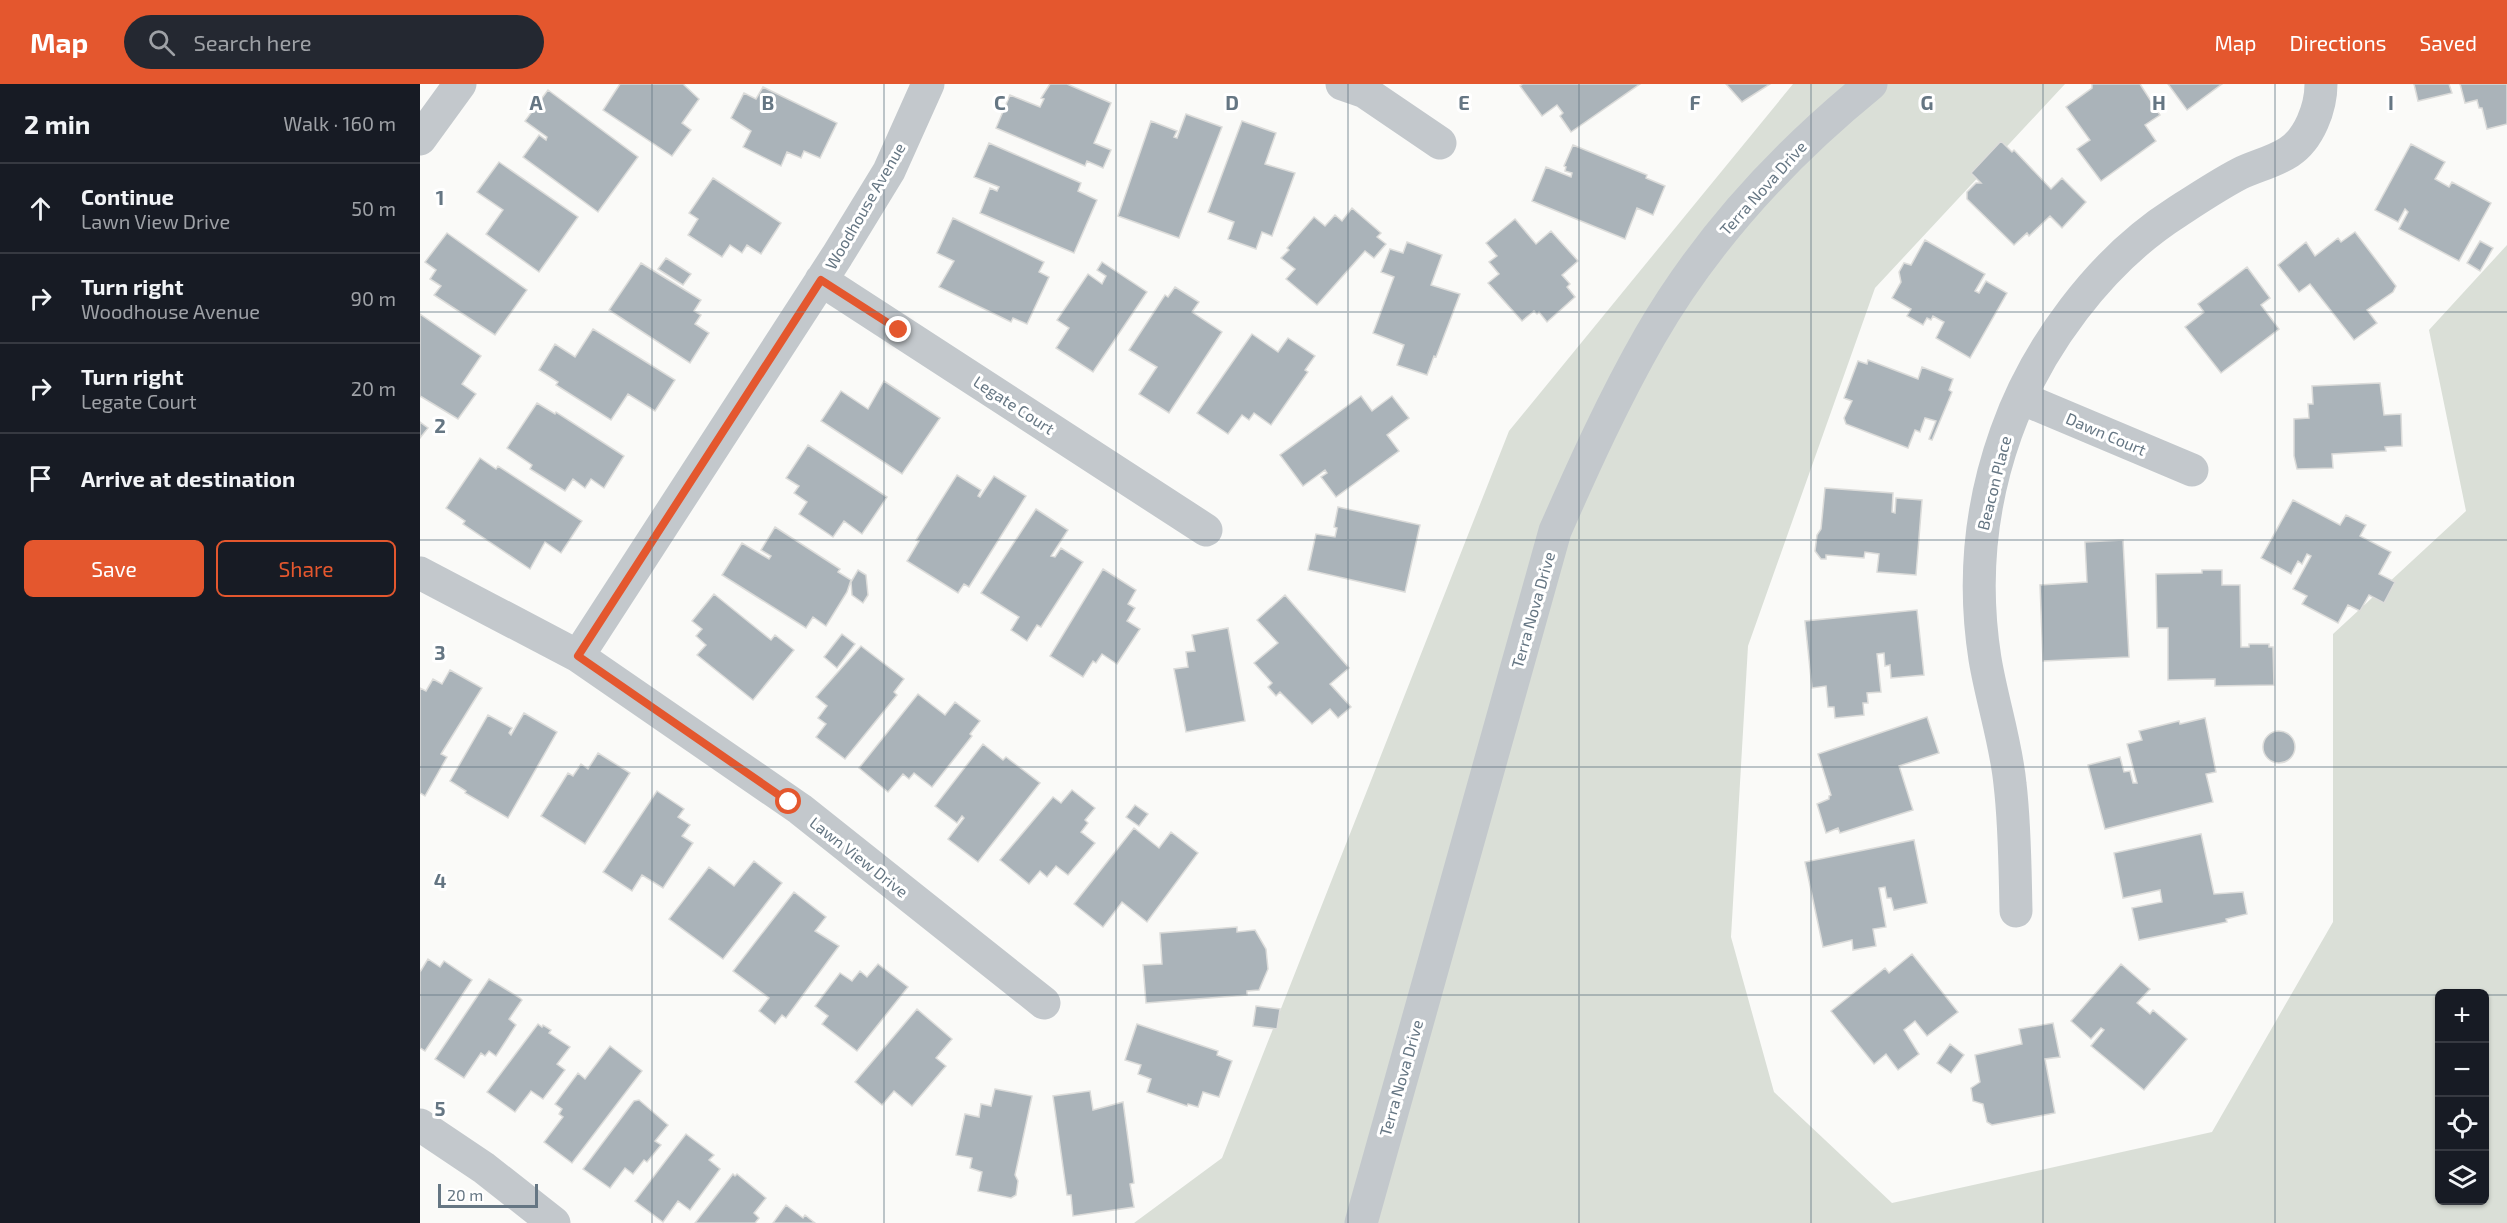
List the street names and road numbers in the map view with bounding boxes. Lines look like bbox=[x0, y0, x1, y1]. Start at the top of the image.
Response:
street label: Terra Nova Drive bbox=[1715, 137, 1810, 239]
street label: Woodhouse Avenue bbox=[821, 139, 909, 273]
street label: Legate Court bbox=[970, 371, 1058, 438]
street label: Dawn Court bbox=[2063, 408, 2149, 459]
street label: Beacon Place bbox=[1973, 434, 2014, 532]
street label: Terra Nova Drive bbox=[1507, 549, 1558, 670]
street label: Lawn View Drive bbox=[806, 812, 912, 901]
street label: Terra Nova Drive bbox=[1375, 1017, 1426, 1138]

